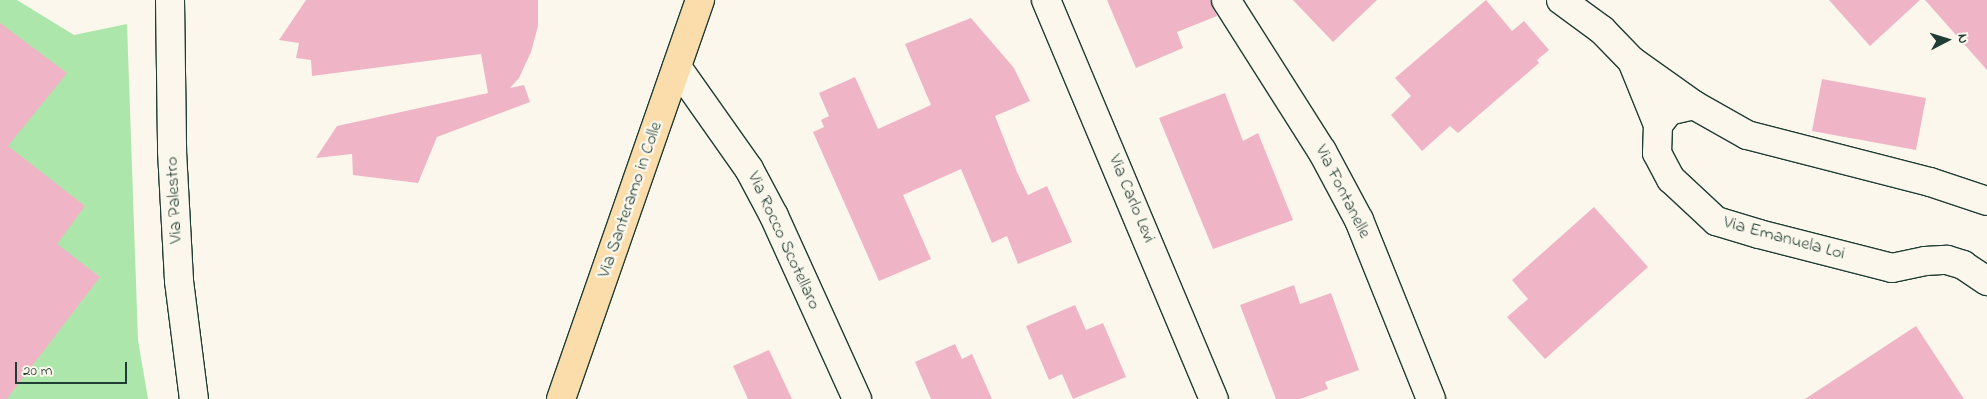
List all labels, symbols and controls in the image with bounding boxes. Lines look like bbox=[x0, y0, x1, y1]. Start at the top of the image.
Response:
north arrow bbox=[1922, 15, 1972, 65]
text: N bbox=[1952, 33, 1973, 44]
street label: Via Santeramo in Colle bbox=[594, 119, 668, 281]
street label: Via Fontanelle bbox=[1309, 142, 1375, 242]
street label: Via Carlo Levi bbox=[1103, 152, 1159, 246]
street label: Via Palestro bbox=[162, 156, 188, 244]
street label: Via Rocco Scotellaro bbox=[742, 169, 824, 313]
street label: Via Emanuela Loi bbox=[1721, 212, 1847, 266]
scale bar bbox=[18, 352, 130, 384]
text: 20 m bbox=[23, 360, 52, 382]

